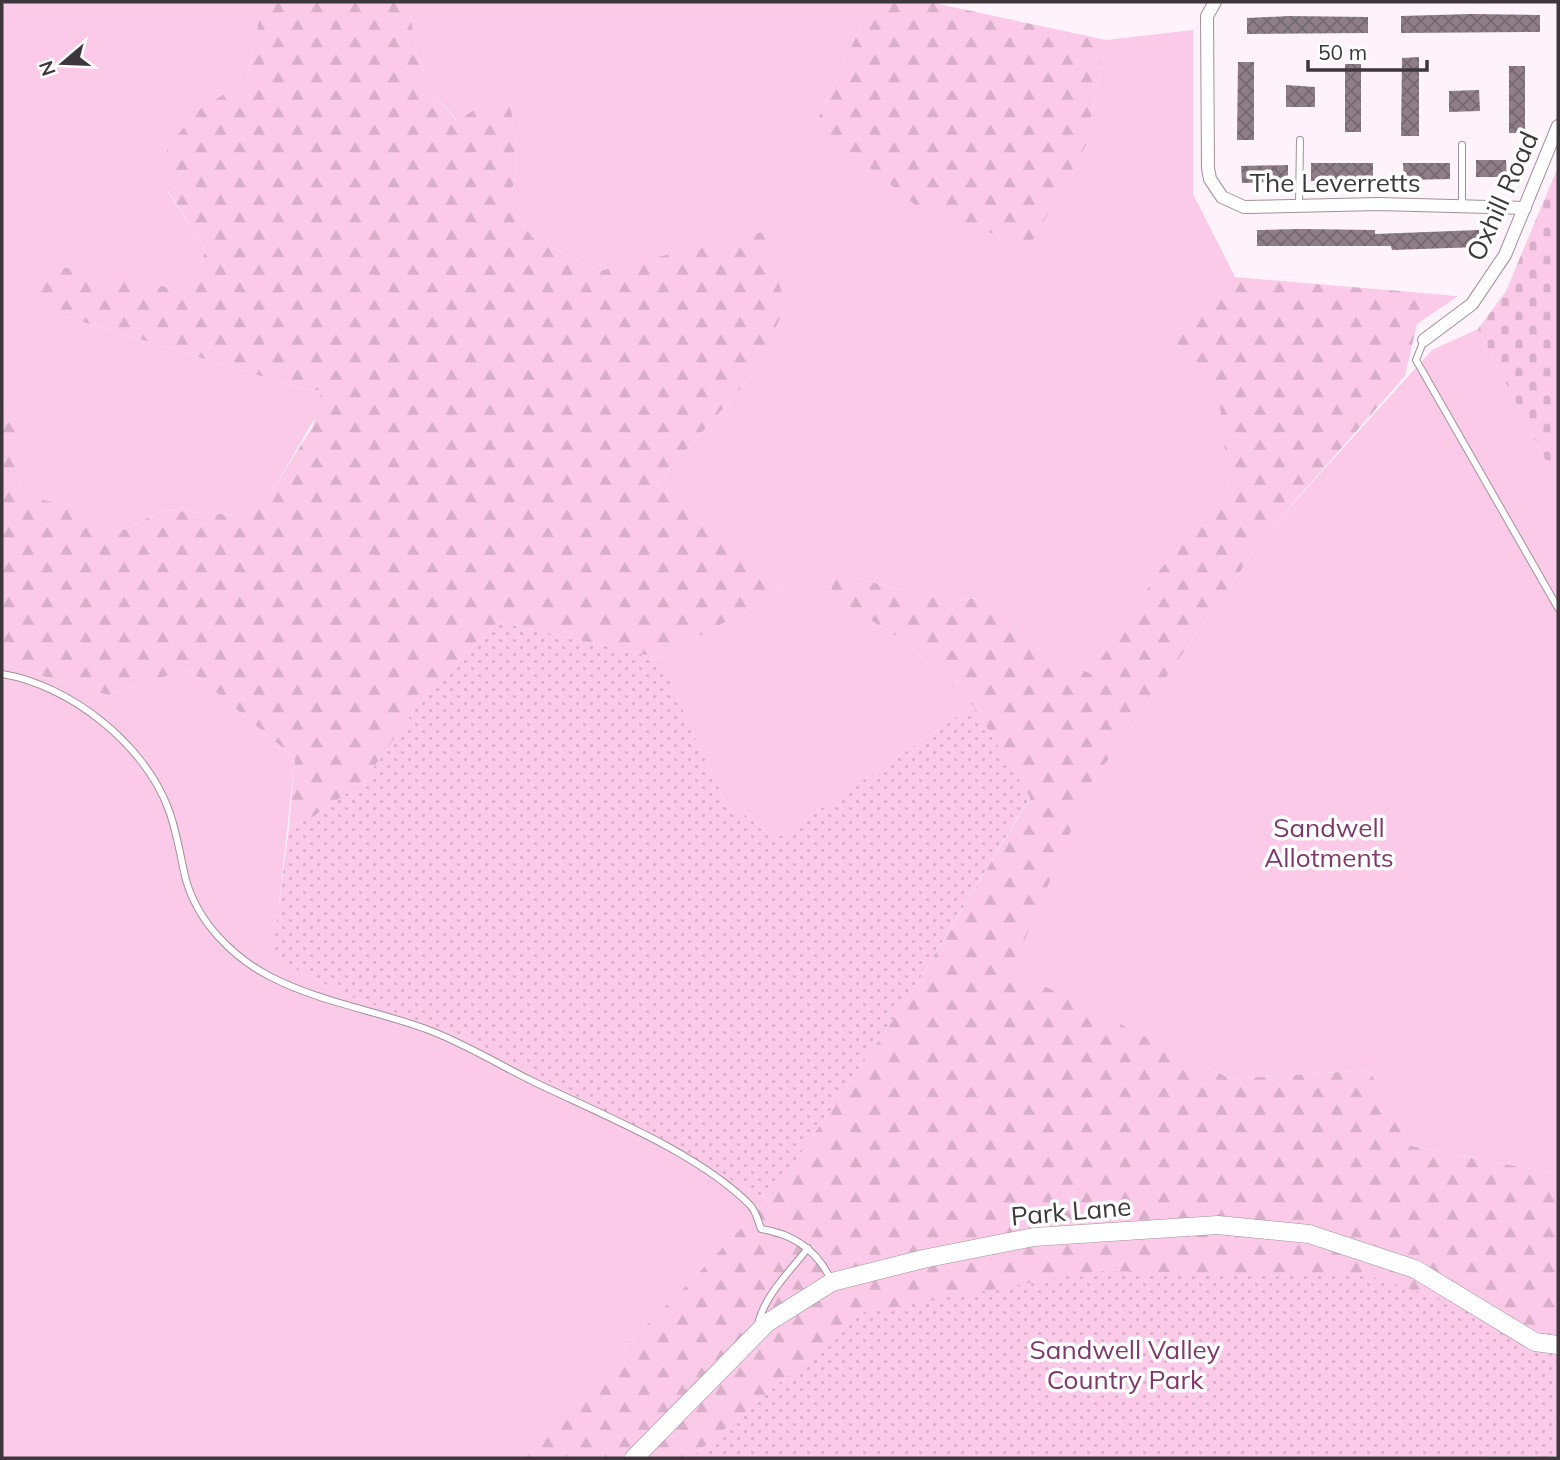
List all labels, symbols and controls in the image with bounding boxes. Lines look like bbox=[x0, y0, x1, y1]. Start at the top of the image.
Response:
north arrow bbox=[28, 28, 98, 98]
scale bar bbox=[1308, 28, 1427, 72]
text: 50 m bbox=[1318, 39, 1367, 65]
text: N bbox=[33, 58, 61, 79]
street label: Oxhill Road bbox=[1459, 126, 1545, 266]
street label: The Leverretts bbox=[1249, 166, 1421, 199]
park label: Sandwell Allotments bbox=[1264, 811, 1394, 874]
street label: Park Lane bbox=[1009, 1189, 1133, 1233]
park label: Sandwell Valley Country Park bbox=[1030, 1333, 1221, 1396]

